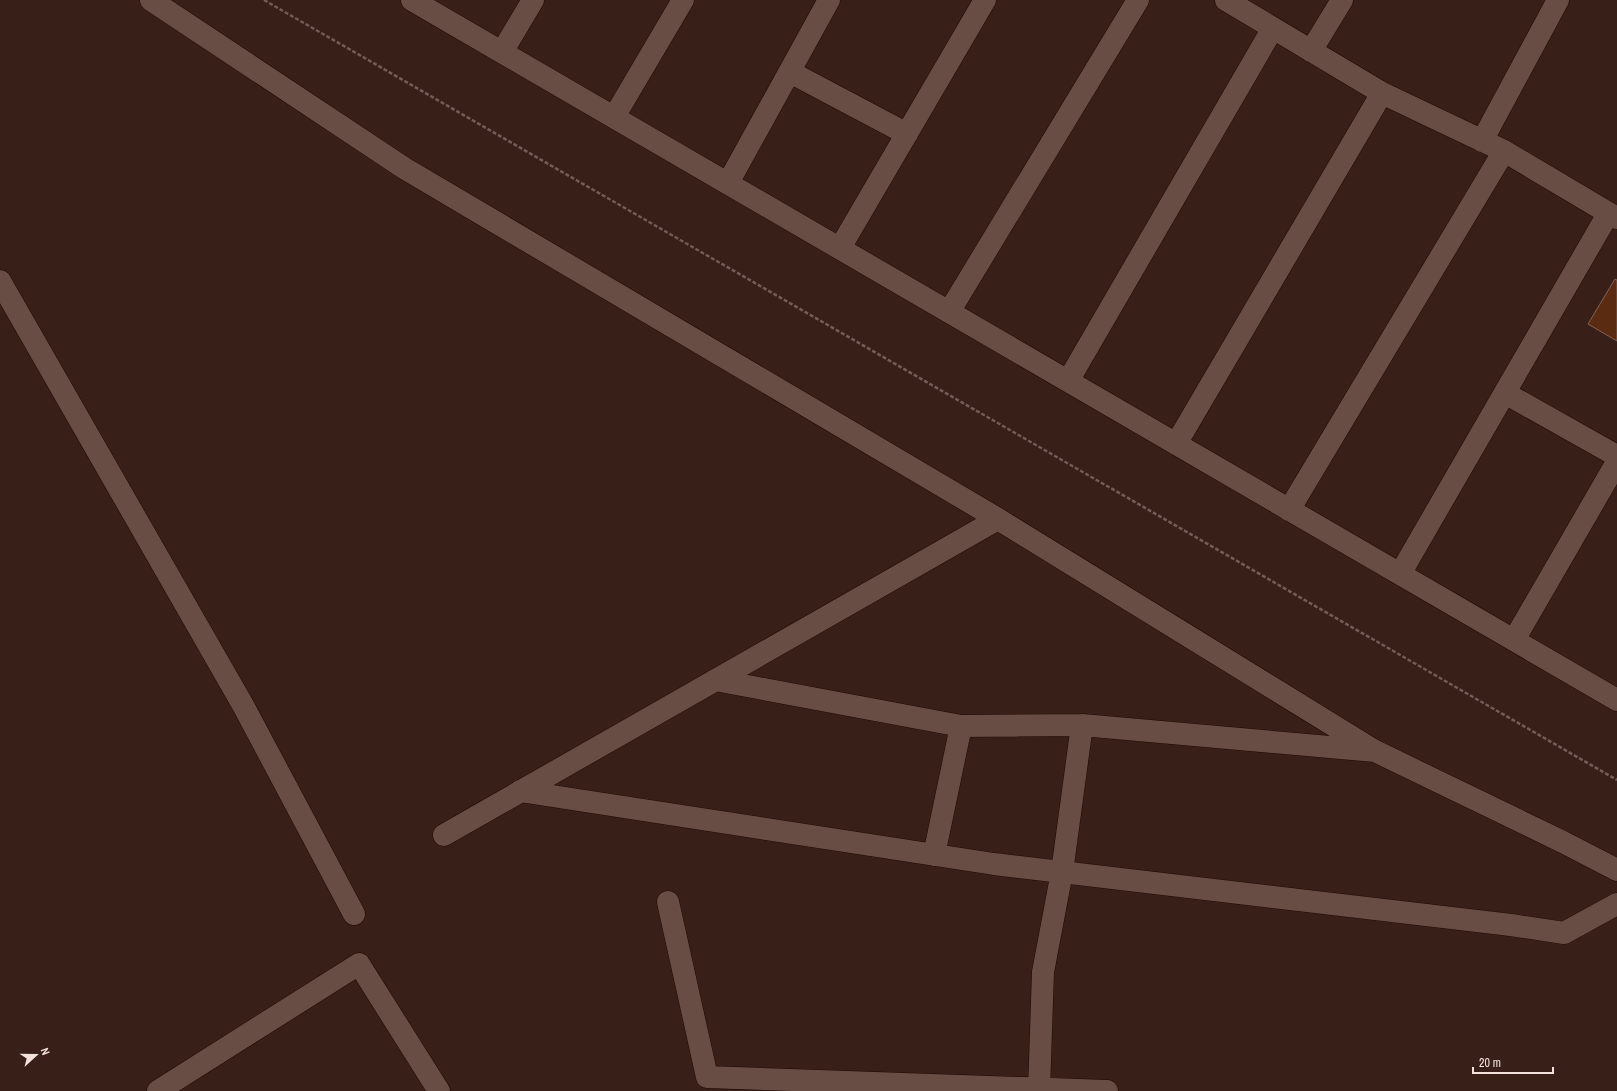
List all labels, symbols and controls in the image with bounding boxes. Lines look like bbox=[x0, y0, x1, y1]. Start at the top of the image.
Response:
north arrow bbox=[16, 1035, 56, 1075]
text: N bbox=[38, 1046, 53, 1057]
scale bar bbox=[1473, 1049, 1553, 1075]
text: 20 m bbox=[1479, 1055, 1501, 1071]

